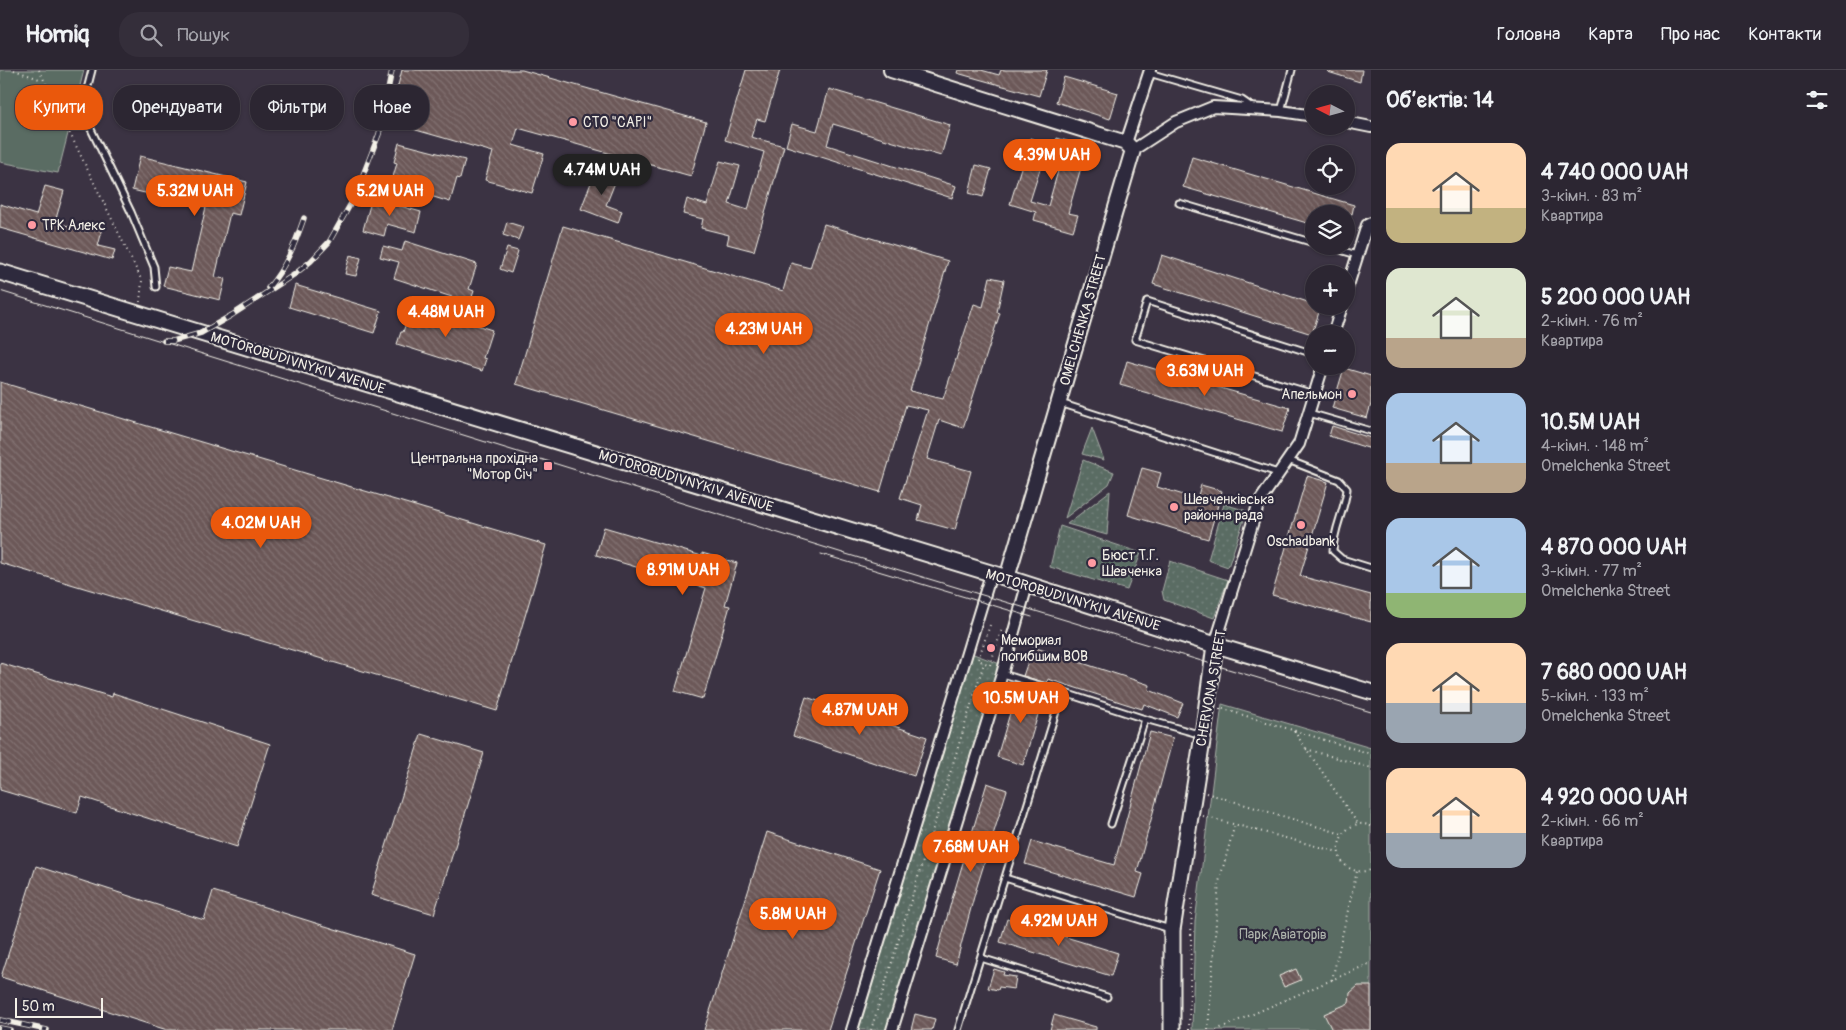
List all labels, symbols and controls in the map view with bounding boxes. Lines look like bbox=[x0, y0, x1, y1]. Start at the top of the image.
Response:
search box bbox=[119, 12, 469, 57]
text: Homiq bbox=[25, 20, 89, 49]
icon: search bbox=[137, 21, 165, 49]
text: Пошук bbox=[177, 23, 230, 47]
text: Головна bbox=[1497, 23, 1560, 46]
text: Карта bbox=[1588, 23, 1633, 46]
text: Про нас bbox=[1661, 23, 1720, 46]
text: Контакти bbox=[1748, 23, 1821, 46]
chip: Купити bbox=[15, 85, 103, 130]
chip: Орендувати bbox=[113, 85, 240, 130]
chip: Фільтри bbox=[250, 85, 344, 130]
chip: Нове bbox=[354, 85, 429, 130]
north arrow bbox=[1305, 85, 1355, 135]
map controls bbox=[1305, 85, 1355, 375]
icon: filters bbox=[1803, 86, 1831, 114]
text: Об’єктів: 14 bbox=[1386, 87, 1494, 114]
place label: СТО "CAPI" bbox=[583, 114, 652, 131]
marker: СТО "CAPI" bbox=[567, 116, 579, 128]
pin: 4.39M UAH bbox=[995, 138, 1109, 181]
text: 4.39M UAH bbox=[1014, 145, 1090, 165]
button: locate bbox=[1305, 145, 1355, 195]
pin: 4.74M UAH bbox=[545, 154, 659, 196]
text: 4 740 000 UAH bbox=[1541, 159, 1688, 186]
text: 4.74M UAH bbox=[564, 160, 640, 180]
icon: home bbox=[1426, 163, 1486, 223]
pin: 5.32M UAH bbox=[138, 174, 252, 217]
pin: 5.2M UAH bbox=[338, 174, 442, 217]
text: 5.32M UAH bbox=[157, 181, 233, 201]
text: 5.2M UAH bbox=[356, 181, 424, 201]
text: 3-кімн. · 83 m² bbox=[1541, 186, 1642, 206]
button: layers bbox=[1305, 205, 1355, 255]
text: Квартира bbox=[1541, 206, 1603, 226]
place label: ТРК Алекс bbox=[42, 217, 106, 234]
marker: ТРК Алекс bbox=[26, 219, 38, 231]
street label: OMELCHENKA STREET bbox=[1056, 252, 1110, 388]
button: + bbox=[1305, 265, 1355, 315]
text: 5 200 000 UAH bbox=[1541, 284, 1690, 311]
icon: home bbox=[1426, 288, 1486, 348]
pin: 4.48M UAH bbox=[389, 296, 503, 338]
text: 4.48M UAH bbox=[408, 302, 484, 322]
text: 2-кімн. · 76 m² bbox=[1541, 311, 1643, 331]
pin: 4.23M UAH bbox=[707, 312, 821, 355]
text: 4.23M UAH bbox=[726, 319, 802, 339]
button: − bbox=[1305, 325, 1355, 375]
street label: MOTOROBUDIVNYKIV AVENUE bbox=[209, 328, 387, 398]
text: Квартира bbox=[1541, 331, 1603, 351]
pin: 3.63M UAH bbox=[1148, 354, 1262, 397]
text: 3.63M UAH bbox=[1167, 361, 1243, 381]
place label: Апельмон bbox=[1281, 386, 1342, 403]
marker: Апельмон bbox=[1346, 388, 1358, 400]
text: 10.5M UAH bbox=[1541, 409, 1640, 436]
icon: home bbox=[1426, 413, 1486, 473]
text: 4-кімн. · 148 m² bbox=[1541, 436, 1649, 456]
street label: MOTOROBUDIVNYKIV AVENUE bbox=[597, 446, 775, 516]
place label: Центральна прохідна "Мотор Січ" bbox=[411, 450, 538, 483]
text: Omelchenka Street bbox=[1541, 456, 1670, 476]
marker: Центральна прохідна "Мотор Січ" bbox=[542, 460, 554, 472]
place label: Шевченківська районна рада bbox=[1184, 491, 1274, 524]
marker: Шевченківська районна рада bbox=[1168, 501, 1180, 513]
pin: 4.02M UAH bbox=[204, 506, 318, 549]
text: 4.02M UAH bbox=[222, 513, 300, 533]
marker: Oschadbank bbox=[1295, 519, 1307, 531]
place label: Oschadbank bbox=[1267, 533, 1336, 550]
text: 4 870 000 UAH bbox=[1541, 534, 1687, 561]
icon: home bbox=[1426, 538, 1486, 598]
place label: Бюст Т.Г. Шевченка bbox=[1102, 547, 1162, 580]
pin: 8.91M UAH bbox=[626, 554, 740, 596]
marker: Бюст Т.Г. Шевченка bbox=[1086, 557, 1098, 569]
text: 8.91M UAH bbox=[647, 560, 719, 580]
text: 3-кімн. · 77 m² bbox=[1541, 561, 1642, 581]
street label: MOTOROBUDIVNYKIV AVENUE bbox=[984, 565, 1162, 635]
text: Omelchenka Street bbox=[1541, 581, 1670, 601]
street label: CHERVONA STREET bbox=[1192, 628, 1230, 748]
place label: Мемориал погибшим ВОВ bbox=[1001, 632, 1088, 665]
marker: Мемориал погибшим ВОВ bbox=[985, 642, 997, 654]
text: 7 680 000 UAH bbox=[1541, 659, 1687, 686]
icon: home bbox=[1426, 663, 1486, 723]
pin: 10.5M UAH bbox=[964, 682, 1078, 724]
text: 5-кімн. · 133 m² bbox=[1541, 686, 1649, 706]
text: 10.5M UAH bbox=[983, 688, 1059, 708]
pin: 4.87M UAH bbox=[803, 694, 917, 736]
text: 4.87M UAH bbox=[822, 700, 898, 720]
text: Omelchenka Street bbox=[1541, 706, 1670, 726]
text: 4 920 000 UAH bbox=[1541, 784, 1688, 811]
icon: home bbox=[1426, 788, 1486, 848]
text: 2-кімн. · 66 m² bbox=[1541, 811, 1644, 831]
pin: 7.68M UAH bbox=[914, 830, 1028, 873]
text: Квартира bbox=[1541, 831, 1603, 851]
text: 7.68M UAH bbox=[933, 837, 1009, 857]
pin: 5.8M UAH bbox=[741, 898, 845, 940]
text: 5.8M UAH bbox=[760, 904, 826, 924]
pin: 4.92M UAH bbox=[1002, 904, 1116, 947]
text: 4.92M UAH bbox=[1021, 911, 1097, 931]
park label: Парк Авіаторів bbox=[1239, 926, 1327, 943]
scale bar bbox=[15, 995, 102, 1018]
text: 50 m bbox=[22, 998, 55, 1015]

